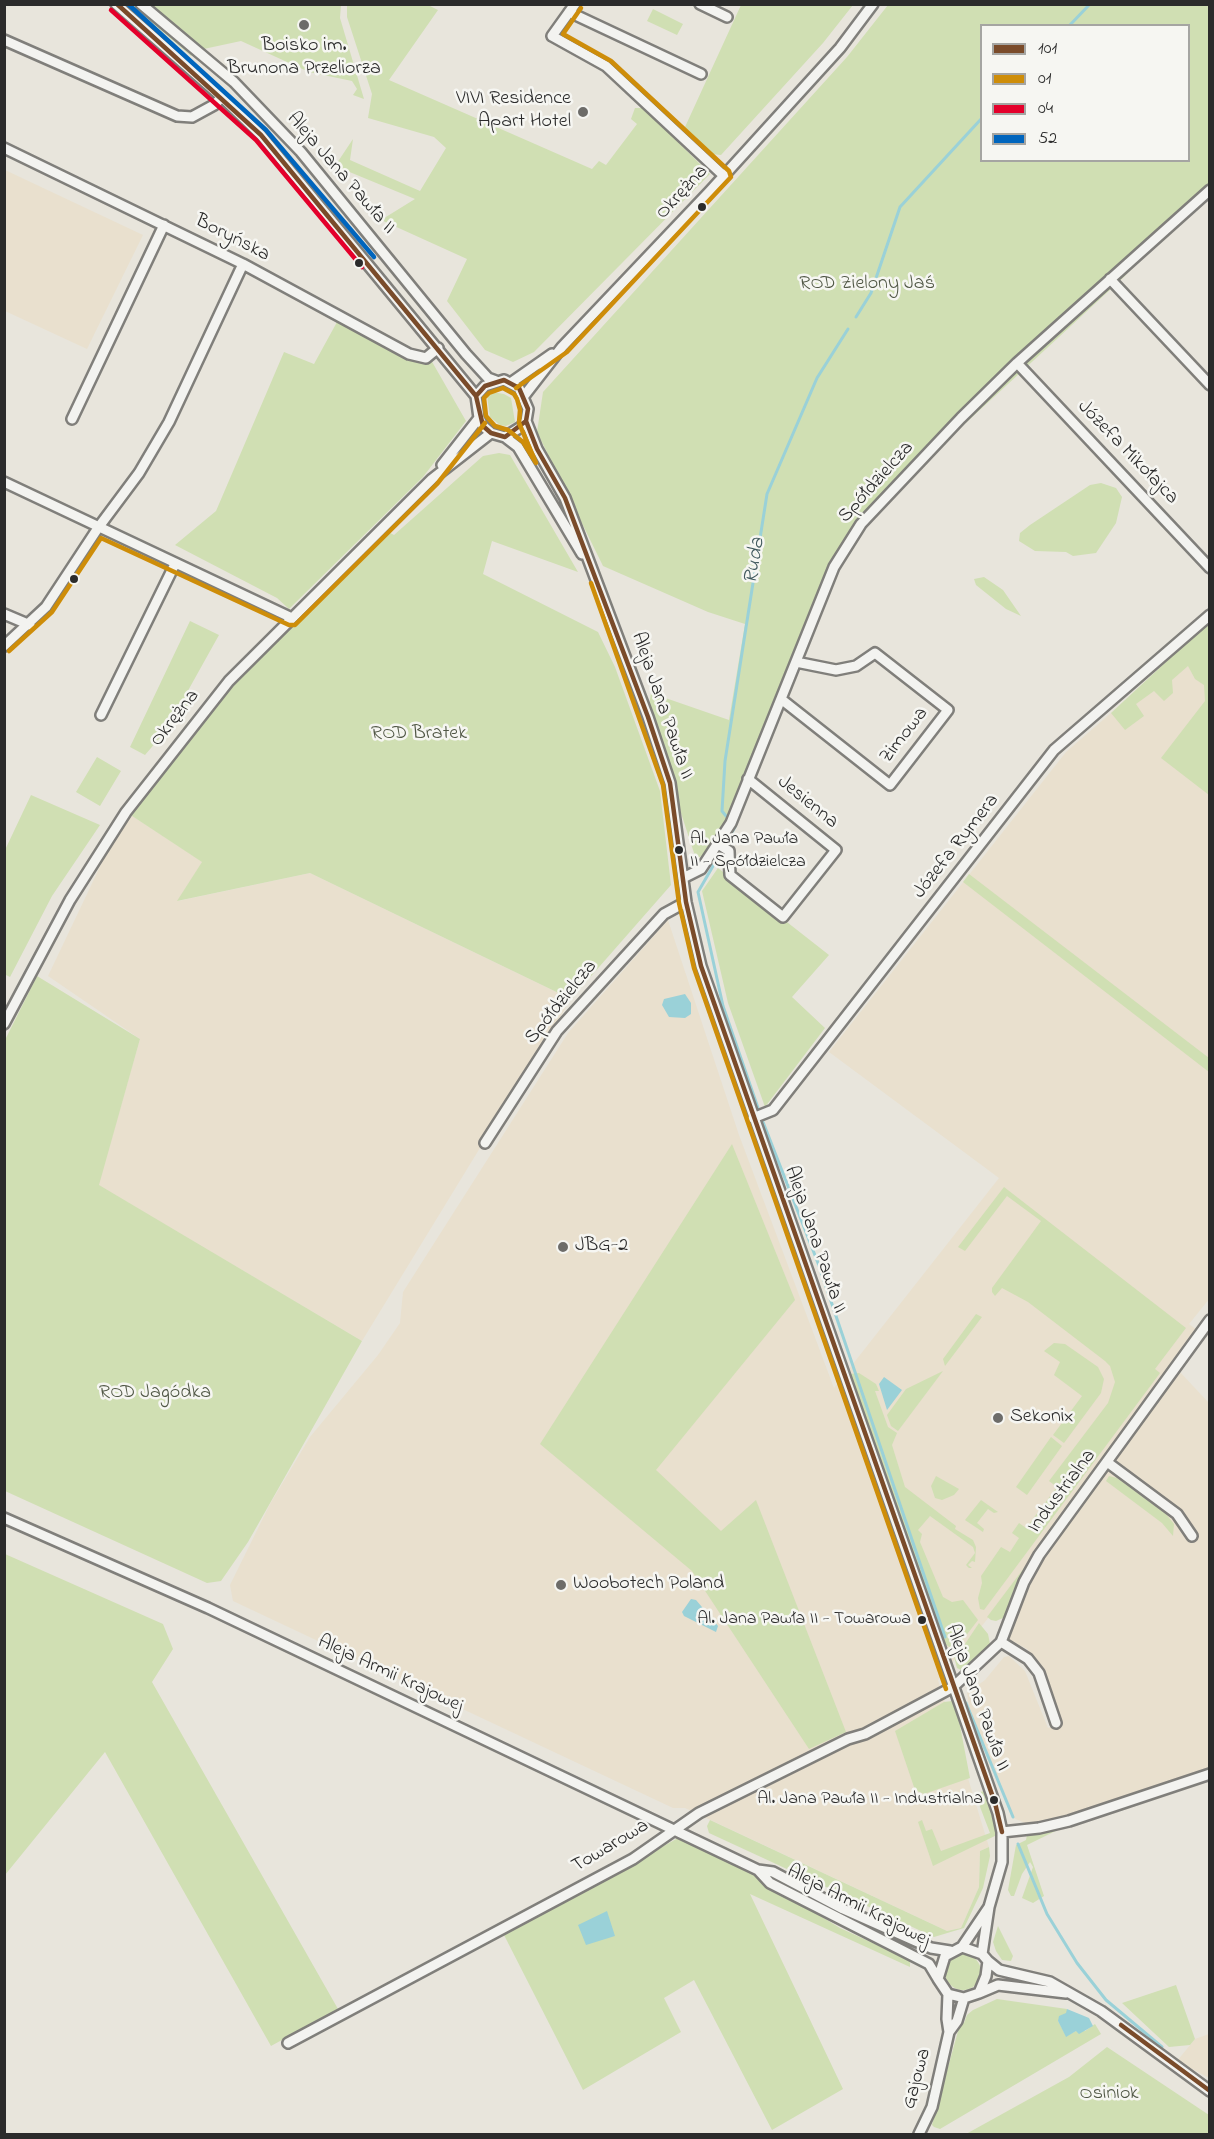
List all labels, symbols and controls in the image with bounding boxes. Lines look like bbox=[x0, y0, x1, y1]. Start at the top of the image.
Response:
marker: Boisko im. Brunona Przeliorza bbox=[297, 18, 311, 32]
legend bbox=[980, 24, 1190, 162]
place label: Boisko im. Brunona Przeliorza bbox=[227, 35, 381, 82]
text: 101 bbox=[1038, 36, 1057, 62]
text: 01 bbox=[1038, 66, 1052, 92]
place label: VIVI Residence Apart Hotel bbox=[456, 88, 571, 135]
text: 04 bbox=[1038, 96, 1053, 122]
marker: VIVI Residence Apart Hotel bbox=[576, 105, 590, 119]
street label: Aleja Jana Pawła II bbox=[280, 108, 400, 240]
text: 52 bbox=[1038, 126, 1057, 152]
street label: Okrężna bbox=[652, 161, 714, 225]
unlabelled marker bbox=[696, 201, 708, 213]
street label: Boryńska bbox=[191, 210, 273, 268]
unlabelled marker bbox=[353, 257, 365, 269]
park label: ROD Zielony Jaś bbox=[799, 273, 935, 297]
street label: Józefa Mikołajca bbox=[1071, 396, 1183, 510]
street label: Spółdzielcza bbox=[834, 437, 920, 529]
water label: Ruda bbox=[740, 536, 772, 586]
unlabelled marker bbox=[68, 573, 80, 585]
street label: Aleja Jana Pawła II bbox=[625, 629, 697, 783]
street label: Okrężna bbox=[146, 686, 206, 752]
street label: Zimowa bbox=[876, 703, 934, 769]
park label: ROD Bratek bbox=[371, 723, 467, 747]
street label: Jesienna bbox=[771, 771, 843, 835]
street label: Józefa Rymera bbox=[909, 790, 1005, 904]
place label: Al. Jana Pawła II - Spółdzielcza bbox=[690, 829, 806, 872]
marker: Al. Jana Pawła II - Spółdzielcza bbox=[673, 844, 685, 856]
street label: Spółdzielcza bbox=[521, 956, 603, 1050]
street label: Aleja Jana Pawła II bbox=[778, 1163, 850, 1317]
place label: JBG-2 bbox=[575, 1235, 628, 1259]
marker: JBG-2 bbox=[556, 1240, 570, 1254]
park label: ROD Jagódka bbox=[99, 1382, 211, 1406]
place label: Sekonix bbox=[1010, 1406, 1073, 1430]
marker: Sekonix bbox=[991, 1411, 1005, 1425]
street label: Industrialna bbox=[1024, 1445, 1102, 1539]
place label: Woobotech Poland bbox=[573, 1573, 724, 1597]
marker: Woobotech Poland bbox=[554, 1578, 568, 1592]
place label: Al. Jana Pawła II - Towarowa bbox=[697, 1609, 911, 1631]
marker: Al. Jana Pawła II - Towarowa bbox=[916, 1614, 928, 1626]
street label: Aleja Jana Pawła II bbox=[938, 1621, 1014, 1775]
street label: Aleja Armii Krajowej bbox=[313, 1631, 467, 1719]
place label: Al. Jana Pawła II - Industrialna bbox=[757, 1789, 983, 1811]
marker: Al. Jana Pawła II - Industrialna bbox=[988, 1794, 1000, 1806]
street label: Towarowa bbox=[568, 1815, 654, 1879]
street label: Aleja Armii Krajowej bbox=[782, 1860, 934, 1954]
street label: Gajowa bbox=[898, 2046, 938, 2112]
park label: Osiniok bbox=[1080, 2083, 1138, 2107]

